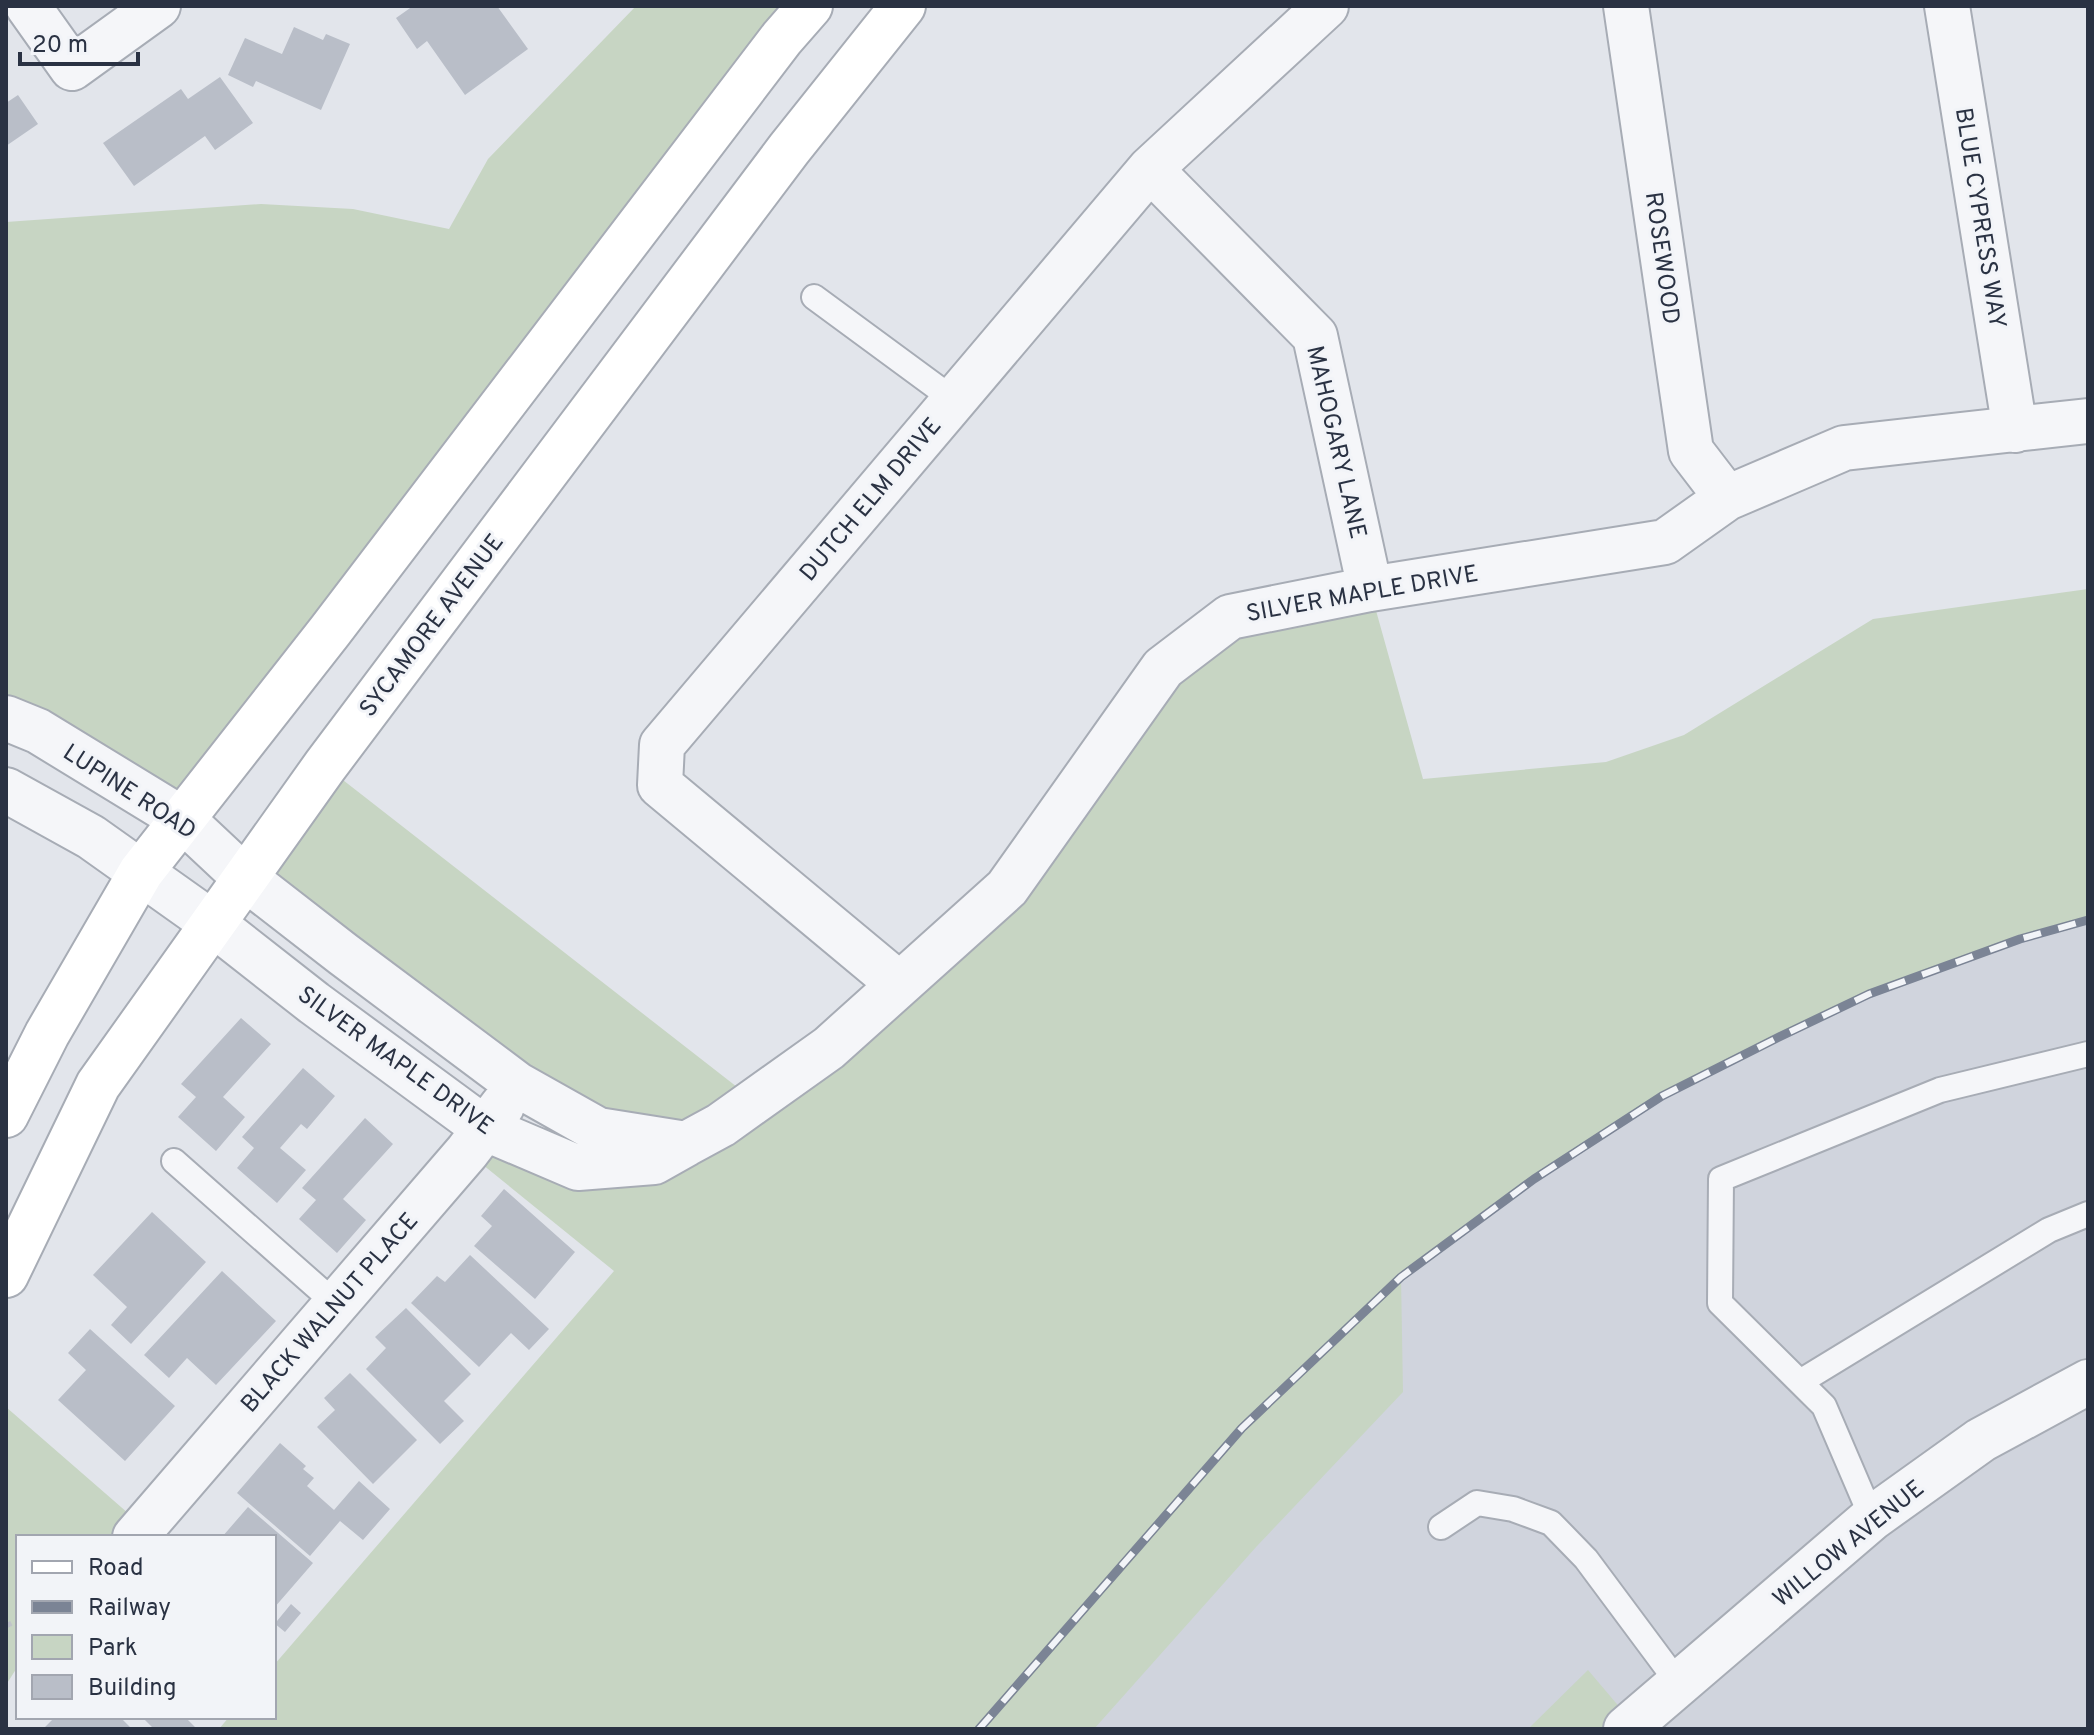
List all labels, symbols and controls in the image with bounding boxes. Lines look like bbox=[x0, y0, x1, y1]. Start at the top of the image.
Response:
scale bar bbox=[20, 16, 138, 66]
text: 20 m bbox=[32, 31, 88, 61]
street label: BLUE CYPRESS WAY bbox=[1947, 106, 2011, 331]
street label: ROSEWOOD bbox=[1637, 190, 1685, 326]
street label: MAHOGARY LANE bbox=[1298, 343, 1372, 542]
street label: DUTCH ELM DRIVE bbox=[794, 412, 949, 588]
street label: SYCAMORE AVENUE bbox=[354, 529, 511, 724]
street label: SILVER MAPLE DRIVE bbox=[1244, 560, 1481, 630]
street label: LUPINE ROAD bbox=[57, 738, 201, 847]
street label: SILVER MAPLE DRIVE bbox=[291, 980, 499, 1143]
street label: BLACK WALNUT PLACE bbox=[235, 1207, 426, 1420]
street label: WILLOW AVENUE bbox=[1768, 1474, 1931, 1615]
legend bbox=[16, 1535, 276, 1719]
text: Road bbox=[88, 1554, 144, 1584]
text: Railway bbox=[88, 1594, 171, 1624]
text: Park bbox=[88, 1634, 138, 1664]
text: Building bbox=[88, 1674, 177, 1704]

